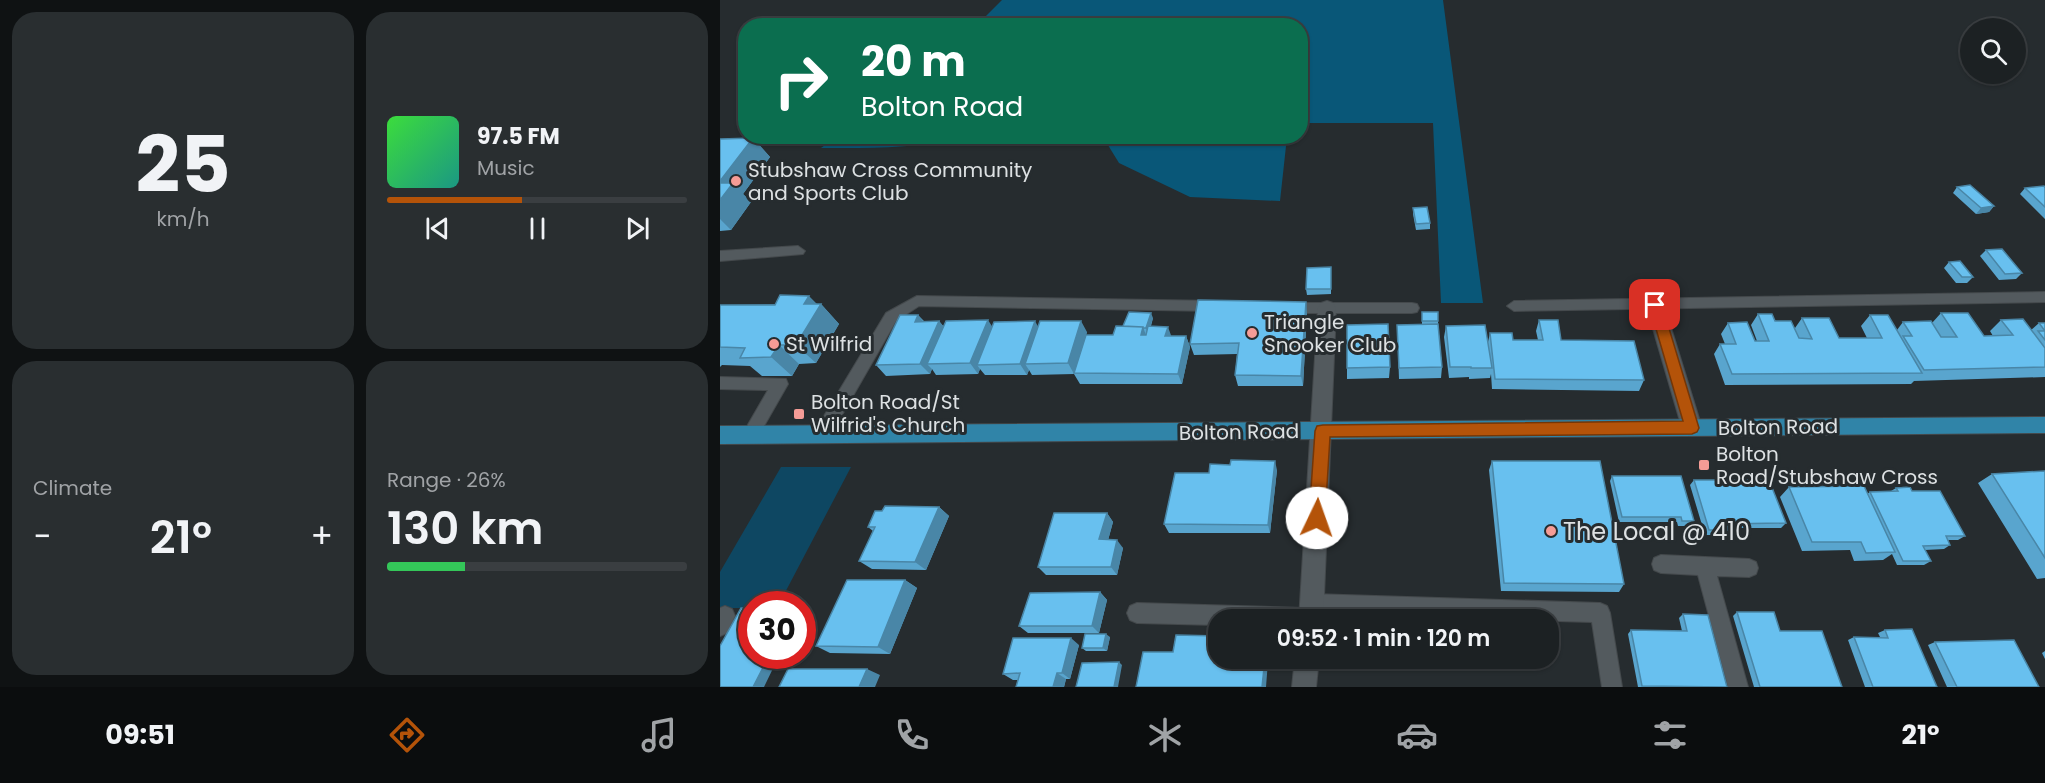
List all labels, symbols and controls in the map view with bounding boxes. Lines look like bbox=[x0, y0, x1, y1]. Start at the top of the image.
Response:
map controls bbox=[1960, 18, 2026, 84]
button: search bbox=[1960, 18, 2026, 84]
text: 20 m bbox=[861, 32, 966, 91]
icon: right bbox=[762, 42, 840, 120]
text: Bolton Road bbox=[861, 88, 1023, 125]
text: 25 bbox=[135, 110, 231, 219]
text: 97.5 FM bbox=[477, 121, 560, 152]
text: Music bbox=[477, 154, 535, 182]
place label: Stubshaw Cross Community and Sports Club bbox=[748, 156, 1032, 207]
marker: Stubshaw Cross Community and Sports Club bbox=[729, 174, 743, 188]
text: km/h bbox=[156, 205, 210, 233]
icon: previous bbox=[421, 212, 454, 245]
icon: pause bbox=[521, 212, 554, 245]
icon: next bbox=[621, 212, 654, 245]
pin bbox=[1629, 279, 1680, 330]
icon: arrive bbox=[1638, 288, 1671, 321]
place label: Triangle Snooker Club bbox=[1264, 308, 1396, 359]
marker: Triangle Snooker Club bbox=[1245, 326, 1259, 340]
place label: St Wilfrid bbox=[786, 330, 872, 358]
marker: St Wilfrid bbox=[767, 337, 781, 351]
place label: Bolton Road/St Wilfrid's Church bbox=[811, 388, 965, 439]
marker: Bolton Road/St Wilfrid's Church bbox=[792, 407, 806, 421]
street label: Bolton Road bbox=[1718, 412, 1838, 442]
street label: Bolton Road bbox=[1179, 417, 1299, 447]
place label: Bolton Road/Stubshaw Cross bbox=[1716, 440, 1938, 491]
marker: Bolton Road/Stubshaw Cross bbox=[1697, 458, 1711, 472]
text: Range · 26% bbox=[387, 466, 506, 494]
text: Climate bbox=[33, 474, 112, 502]
position arrow bbox=[1285, 486, 1349, 550]
text: 130 km bbox=[387, 497, 543, 560]
text: 21° bbox=[150, 506, 212, 569]
text: − bbox=[33, 513, 51, 560]
text: + bbox=[310, 513, 333, 560]
place label: The Local @ 410 bbox=[1563, 515, 1750, 548]
marker: The Local @ 410 bbox=[1544, 524, 1558, 538]
speed limit sign: 30 bbox=[738, 591, 816, 669]
text: 09:52 · 1 min · 120 m bbox=[1277, 623, 1490, 654]
icon: directions bbox=[386, 714, 428, 756]
icon: music bbox=[638, 714, 680, 756]
icon: phone bbox=[891, 714, 933, 756]
icon: climate bbox=[1144, 714, 1186, 756]
icon: car bbox=[1396, 714, 1438, 756]
icon: filters bbox=[1649, 714, 1691, 756]
text: 09:51 bbox=[105, 716, 175, 753]
text: 21° bbox=[1902, 716, 1940, 753]

